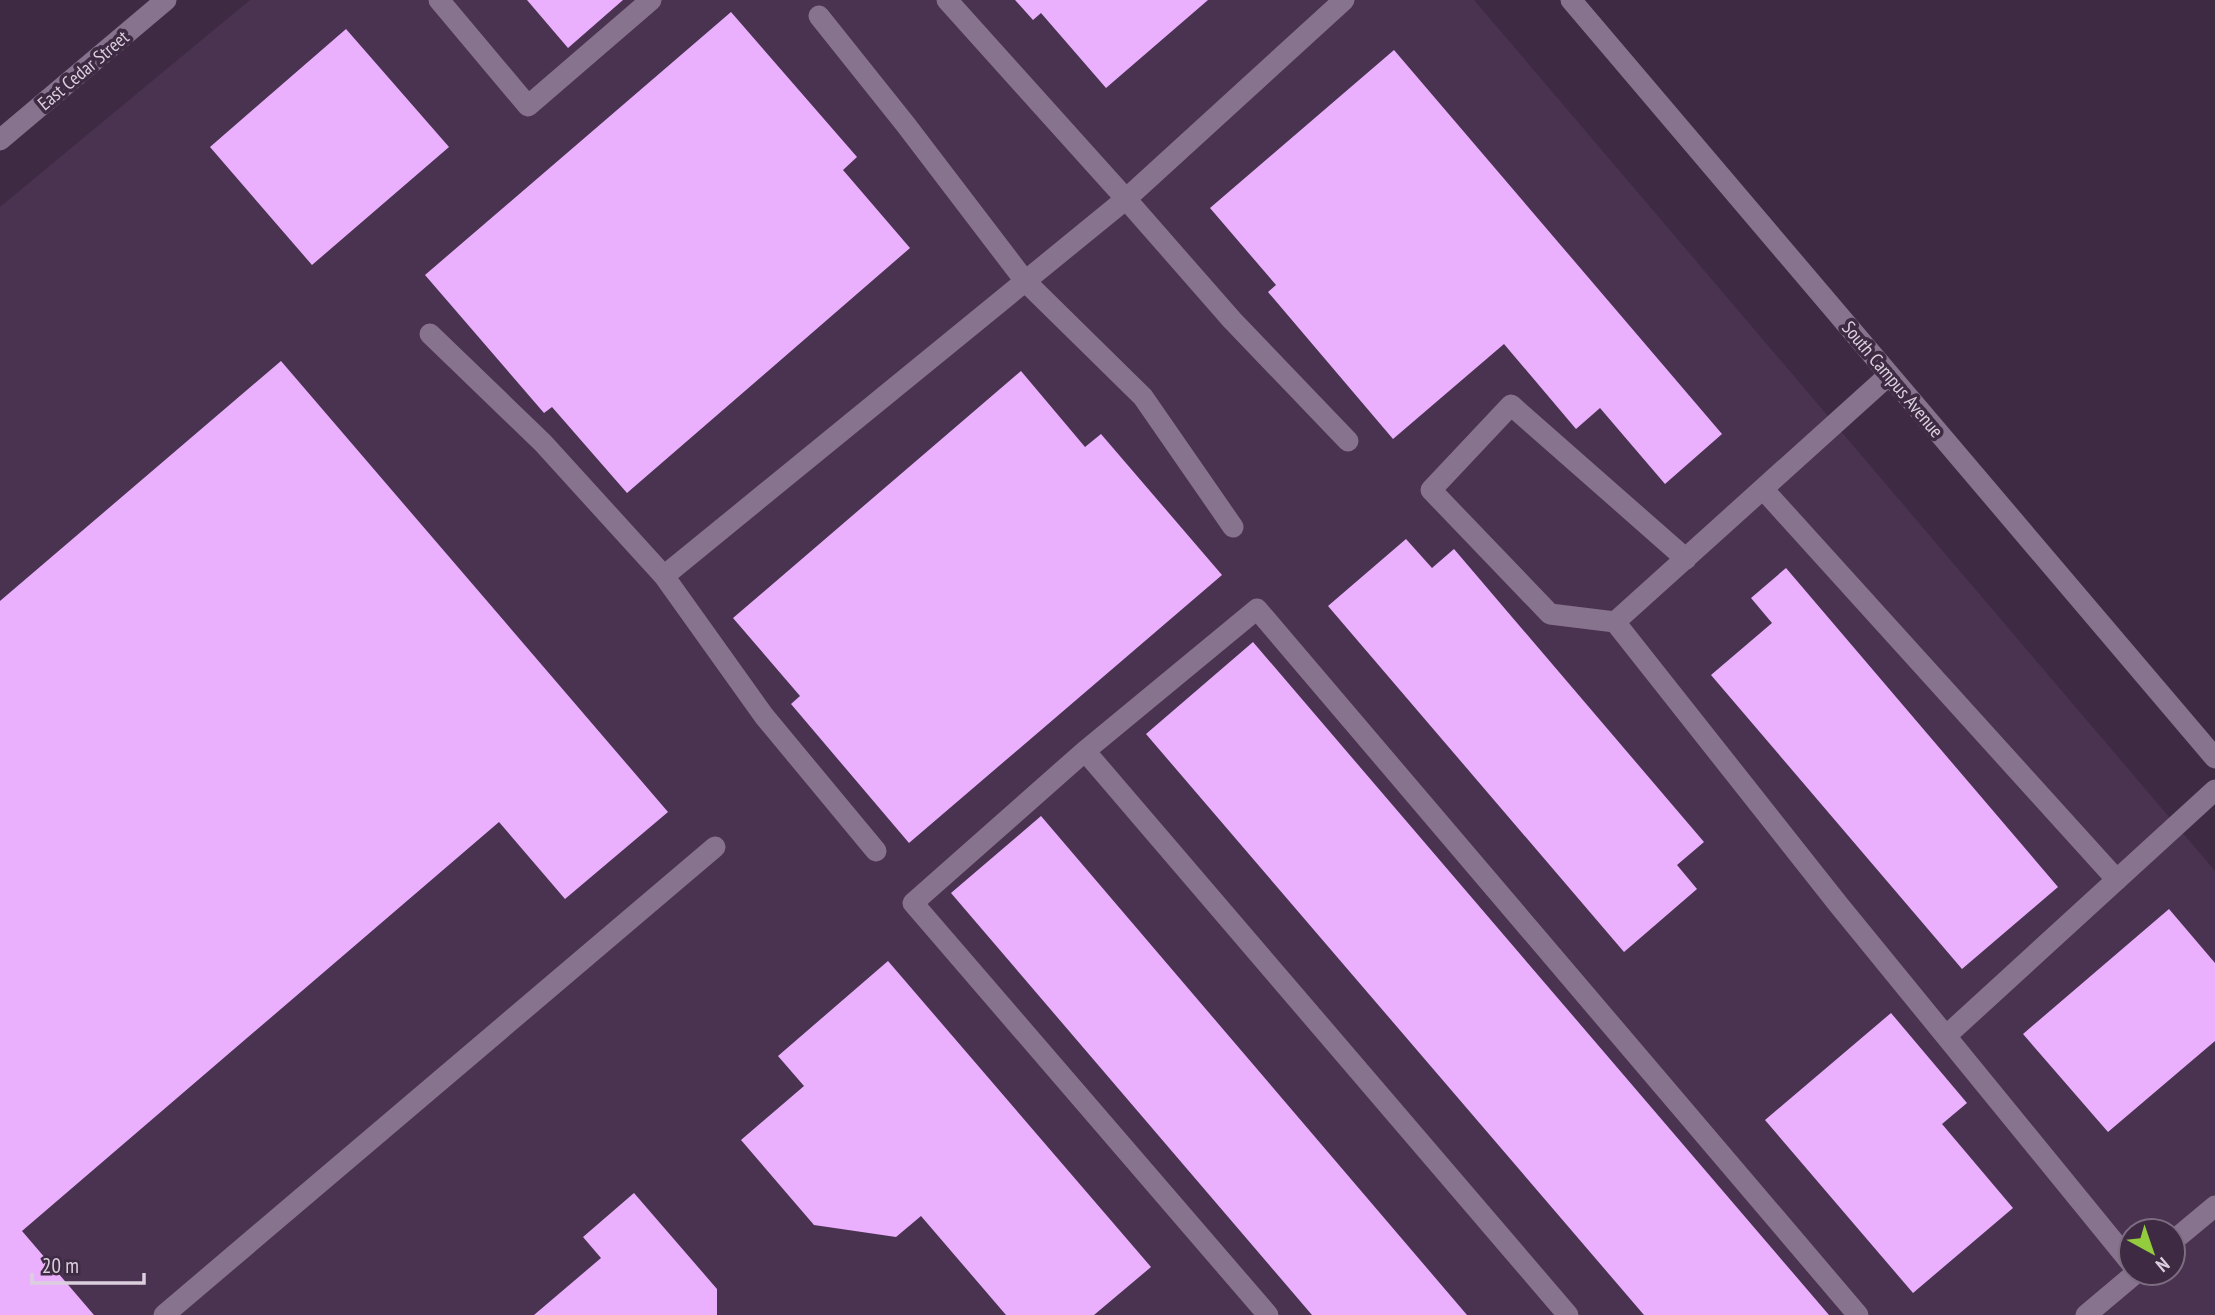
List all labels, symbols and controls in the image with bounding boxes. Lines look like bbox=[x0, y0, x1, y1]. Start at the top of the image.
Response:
street label: East Cedar Street bbox=[32, 24, 134, 115]
street label: South Campus Avenue bbox=[1837, 316, 1949, 442]
north arrow bbox=[2117, 1217, 2187, 1287]
scale bar bbox=[32, 1242, 144, 1286]
text: 20 m bbox=[42, 1252, 79, 1279]
text: N bbox=[2151, 1253, 2175, 1278]

